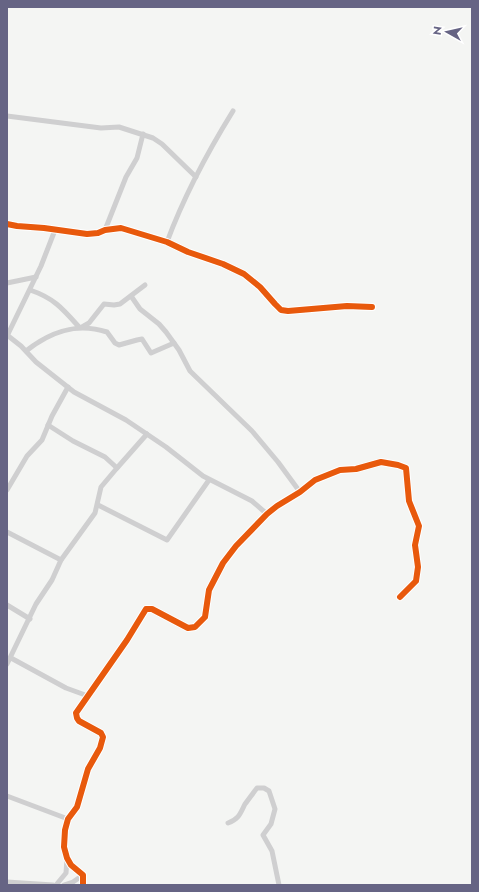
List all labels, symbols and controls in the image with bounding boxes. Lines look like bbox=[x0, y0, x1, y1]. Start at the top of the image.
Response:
north arrow bbox=[427, 12, 467, 52]
text: N bbox=[429, 25, 446, 36]

